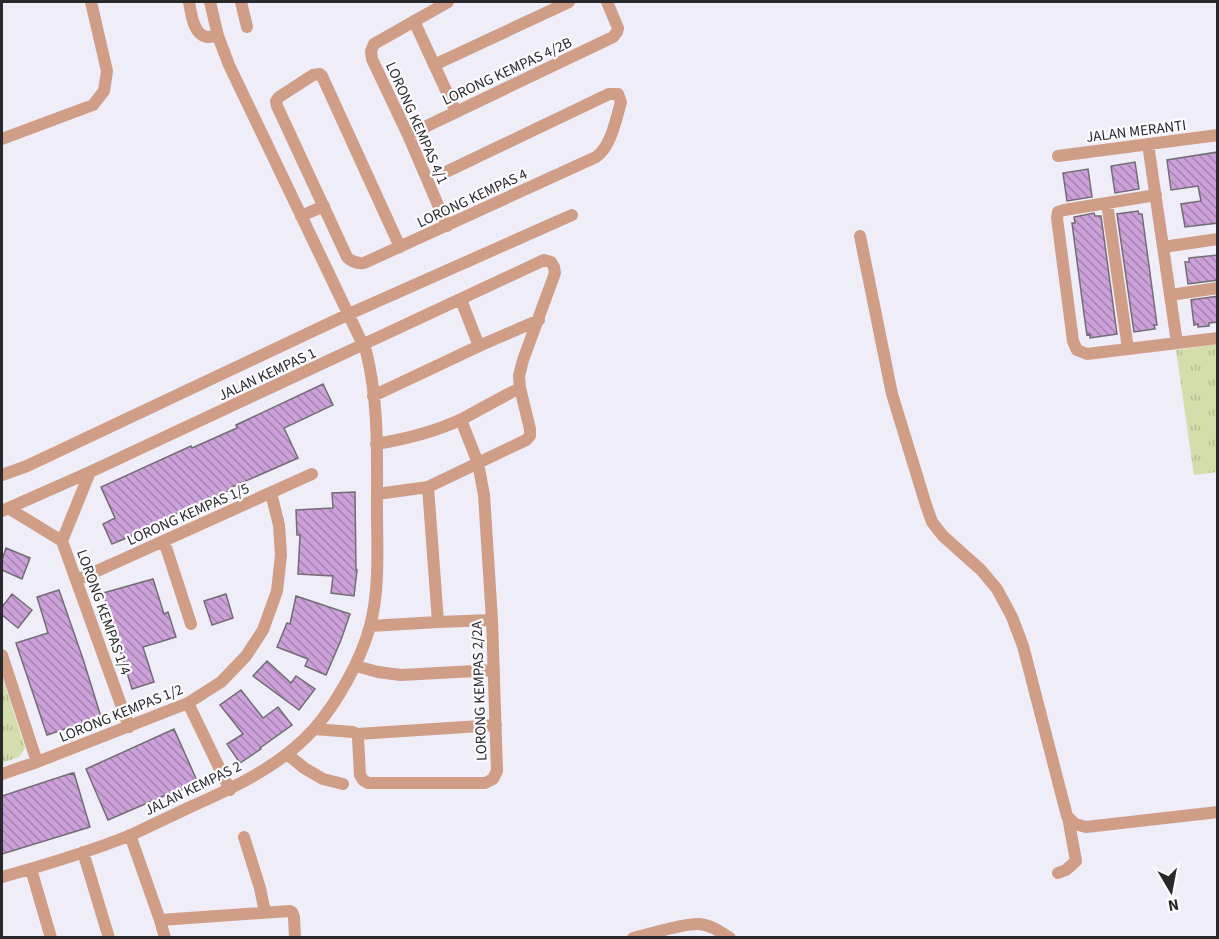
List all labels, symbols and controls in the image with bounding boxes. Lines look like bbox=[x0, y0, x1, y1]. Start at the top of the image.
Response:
street label: LORONG KEMPAS 4/2B bbox=[439, 32, 576, 111]
street label: LORONG KEMPAS 4/1 bbox=[380, 59, 453, 188]
street label: JALAN MERANTI bbox=[1085, 115, 1187, 148]
street label: LORONG KEMPAS 4 bbox=[414, 164, 531, 233]
street label: JALAN KEMPAS 1 bbox=[215, 343, 319, 406]
street label: LORONG KEMPAS 1/5 bbox=[124, 478, 253, 551]
street label: LORONG KEMPAS 1/4 bbox=[71, 547, 136, 678]
street label: LORONG KEMPAS 2/2A bbox=[467, 620, 492, 761]
street label: LORONG KEMPAS 1/2 bbox=[56, 679, 186, 748]
street label: JALAN KEMPAS 2 bbox=[141, 756, 245, 821]
north arrow bbox=[1141, 861, 1201, 921]
text: N bbox=[1166, 893, 1181, 917]

